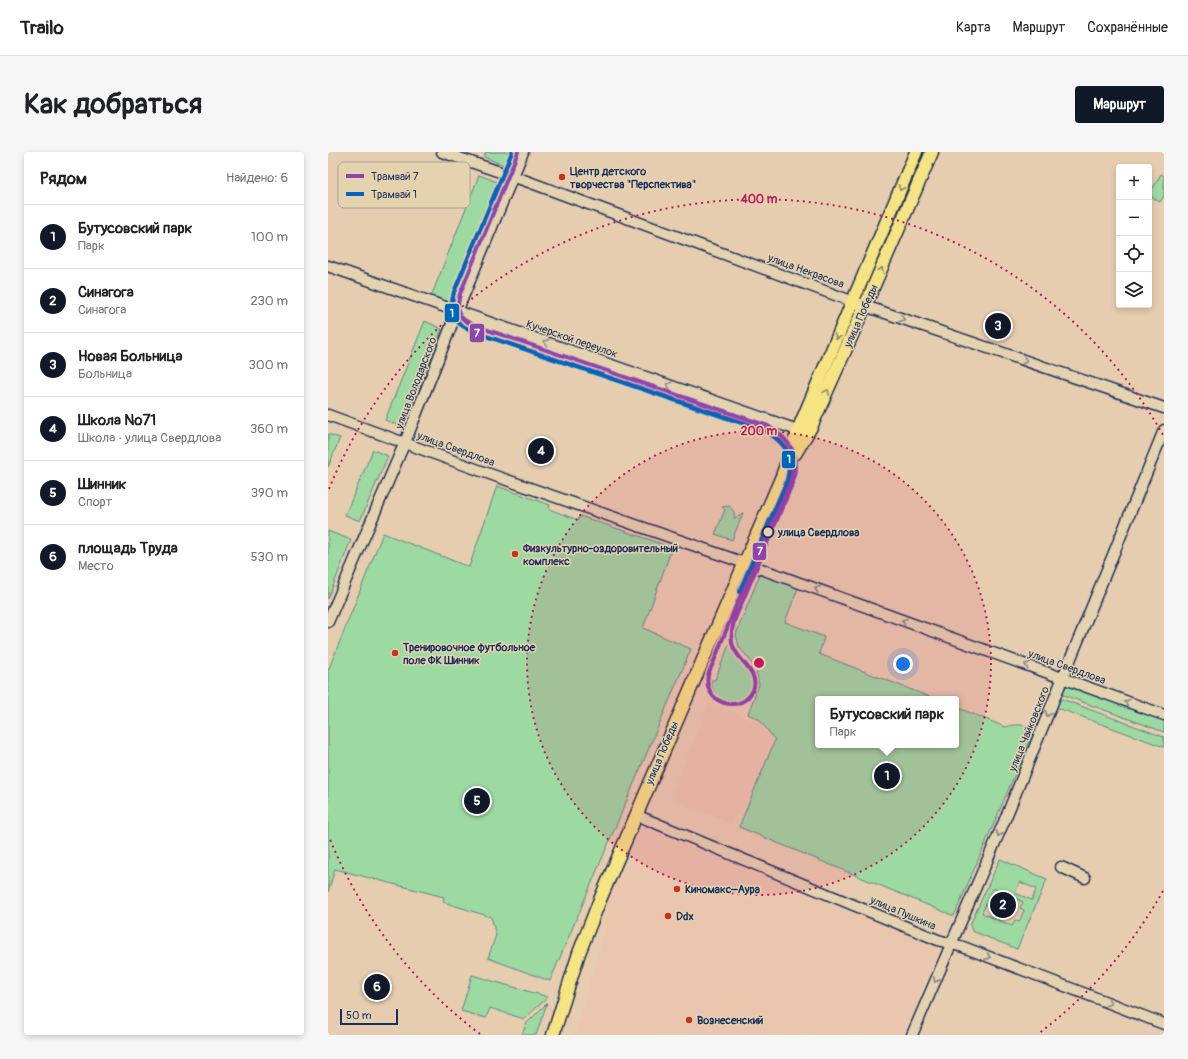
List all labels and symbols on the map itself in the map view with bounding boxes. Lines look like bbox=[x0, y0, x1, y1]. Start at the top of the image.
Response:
legend bbox=[338, 162, 470, 208]
place label: Центр детского творчества "Перспектива" bbox=[570, 165, 696, 191]
text: Трамвай 7 bbox=[371, 170, 419, 183]
marker: Центр детского творчества "Перспектива" bbox=[557, 172, 567, 182]
one-way arrow bbox=[897, 184, 905, 191]
text: Трамвай 1 bbox=[371, 188, 417, 201]
text: 400 m bbox=[740, 192, 778, 207]
street label: улица Некрасова bbox=[765, 251, 846, 291]
one-way arrow bbox=[876, 267, 884, 275]
street label: улица Победы bbox=[841, 282, 881, 350]
line badge: 1 bbox=[444, 303, 460, 323]
text: 1 bbox=[450, 307, 454, 320]
pin: 3 bbox=[985, 311, 1011, 341]
one-way arrow bbox=[899, 314, 906, 322]
street label: Кучерской переулок bbox=[525, 317, 620, 361]
line badge: 7 bbox=[469, 323, 485, 343]
text: 7 bbox=[474, 327, 480, 340]
one-way arrow bbox=[834, 333, 842, 341]
street label: улица Володарского bbox=[392, 335, 440, 432]
one-way arrow bbox=[542, 339, 549, 347]
one-way arrow bbox=[1022, 356, 1029, 364]
one-way arrow bbox=[665, 381, 672, 390]
one-way arrow bbox=[822, 388, 830, 396]
text: 200 m bbox=[741, 424, 778, 439]
street label: улица Свердлова bbox=[415, 429, 496, 469]
pin: 4 bbox=[528, 436, 554, 466]
line badge: 1 bbox=[781, 450, 796, 469]
text: 1 bbox=[787, 453, 791, 466]
marker: улица Свердлова bbox=[761, 525, 775, 539]
place label: улица Свердлова bbox=[777, 526, 859, 539]
place label: Физкультурно-оздоровительный комплекс bbox=[522, 542, 678, 568]
line badge: 7 bbox=[752, 542, 767, 561]
text: 7 bbox=[757, 545, 763, 558]
marker: Физкультурно-оздоровительный комплекс bbox=[510, 549, 520, 559]
one-way arrow bbox=[813, 585, 820, 593]
one-way arrow bbox=[901, 617, 908, 625]
place label: Тренировочное футбольное поле ФК Шинник bbox=[402, 641, 536, 667]
street label: улица Свердлова bbox=[1026, 647, 1107, 687]
marker: Тренировочное футбольное поле ФК Шинник bbox=[390, 648, 400, 658]
your location bbox=[893, 654, 913, 674]
centre of rings bbox=[752, 656, 766, 670]
one-way arrow bbox=[1023, 661, 1030, 669]
street label: улица Чайковского bbox=[1006, 684, 1052, 774]
one-way arrow bbox=[1124, 698, 1131, 706]
one-way arrow bbox=[1045, 711, 1053, 718]
street label: улица Победы bbox=[642, 719, 681, 788]
pin: 1 bbox=[874, 761, 900, 791]
pin: 5 bbox=[464, 786, 490, 816]
one-way arrow bbox=[995, 831, 1003, 838]
place label: Киномакс–Аура bbox=[685, 883, 760, 896]
marker: Киномакс–Аура bbox=[672, 884, 682, 894]
pin: 2 bbox=[990, 890, 1016, 920]
street label: улица Пушкина bbox=[867, 893, 938, 933]
place label: Ddx bbox=[676, 910, 694, 923]
marker: Ddx bbox=[663, 911, 673, 921]
one-way arrow bbox=[984, 952, 991, 960]
pin: 6 bbox=[364, 972, 390, 1002]
one-way arrow bbox=[932, 976, 940, 983]
one-way arrow bbox=[1105, 999, 1112, 1007]
scale bar bbox=[340, 1007, 398, 1026]
place label: Вознесенский bbox=[697, 1014, 763, 1027]
marker: Вознесенский bbox=[684, 1015, 694, 1025]

